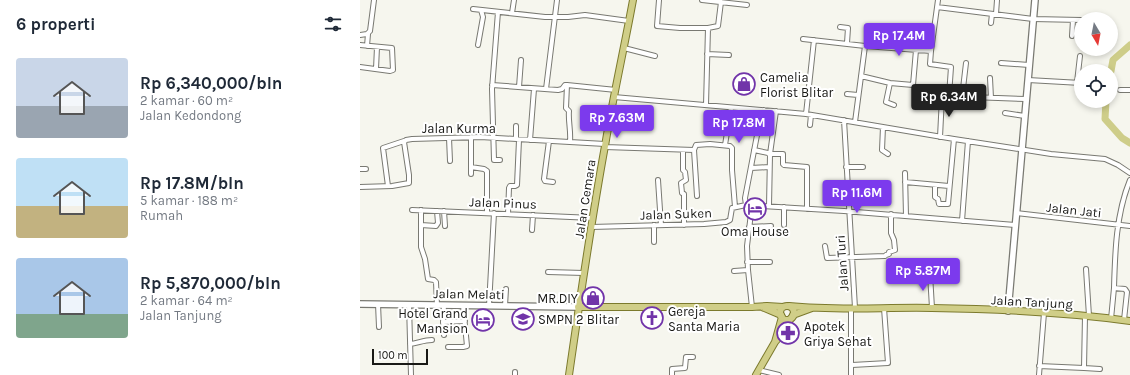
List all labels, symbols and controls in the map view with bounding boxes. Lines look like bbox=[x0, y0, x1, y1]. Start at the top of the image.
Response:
north arrow bbox=[1074, 12, 1118, 56]
map controls bbox=[1074, 12, 1118, 108]
icon: filters bbox=[322, 13, 344, 35]
text: 6 properti bbox=[16, 14, 96, 34]
pin: Rp 17.4M bbox=[858, 23, 940, 57]
text: Rp 17.4M bbox=[873, 28, 925, 43]
button: locate bbox=[1074, 64, 1118, 108]
place label: Camelia Florist Blitar bbox=[760, 70, 834, 100]
shop icon: Camelia Florist Blitar bbox=[731, 71, 757, 97]
text: Rp 6,340,000/bln bbox=[140, 73, 282, 93]
icon: home bbox=[48, 74, 96, 122]
pin: Rp 6.34M bbox=[908, 84, 990, 118]
text: Rp 6.34M bbox=[920, 89, 978, 104]
text: 2 kamar · 60 m² bbox=[140, 93, 233, 108]
pin: Rp 7.63M bbox=[576, 105, 658, 139]
text: Jalan Kedondong bbox=[140, 108, 241, 123]
text: Rp 7.63M bbox=[589, 110, 645, 125]
pin: Rp 17.8M bbox=[698, 110, 780, 144]
text: Rp 17.8M bbox=[712, 115, 766, 130]
street label: Jalan Kurma bbox=[422, 121, 496, 136]
street label: Jalan Cemara bbox=[571, 158, 599, 240]
text: Rp 17.8M/bln bbox=[140, 173, 244, 193]
icon: home bbox=[48, 174, 96, 222]
pin: Rp 11.6M bbox=[816, 180, 898, 214]
text: Rp 11.6M bbox=[832, 185, 882, 200]
text: 5 kamar · 188 m² bbox=[140, 193, 238, 208]
street label: Jalan Pinus bbox=[469, 194, 537, 212]
hotel icon: Oma House bbox=[742, 196, 768, 222]
street label: Jalan Jati bbox=[1046, 200, 1102, 220]
street label: Jalan Suken bbox=[640, 205, 712, 223]
text: Rumah bbox=[140, 208, 183, 223]
place label: Oma House bbox=[721, 224, 789, 239]
street label: Jalan Turi bbox=[833, 234, 851, 292]
pin: Rp 5.87M bbox=[882, 258, 964, 292]
text: Rp 5.87M bbox=[895, 263, 951, 278]
text: Rp 5,870,000/bln bbox=[140, 273, 281, 293]
icon: home bbox=[48, 274, 96, 322]
shop icon: MR.DIY bbox=[580, 285, 606, 311]
street label: Jalan Melati bbox=[433, 286, 505, 302]
place label: MR.DIY bbox=[537, 291, 578, 306]
street label: Jalan Tanjung bbox=[991, 292, 1074, 312]
text: 2 kamar · 64 m² bbox=[140, 293, 233, 308]
place label: Gereja Santa Maria bbox=[668, 304, 740, 334]
church icon: Gereja Santa Maria bbox=[639, 305, 665, 331]
place label: Hotel Grand Mansion bbox=[398, 306, 468, 336]
school or university icon: SMPN 2 Blitar bbox=[510, 306, 536, 332]
hotel icon: Hotel Grand Mansion bbox=[470, 307, 496, 333]
text: Jalan Tanjung bbox=[140, 308, 222, 323]
place label: SMPN 2 Blitar bbox=[538, 312, 619, 327]
place label: Apotek Griya Sehat bbox=[804, 319, 872, 349]
pharmacy icon: Apotek Griya Sehat bbox=[775, 320, 801, 346]
scale bar bbox=[372, 347, 428, 366]
text: 100 m bbox=[378, 349, 408, 362]

